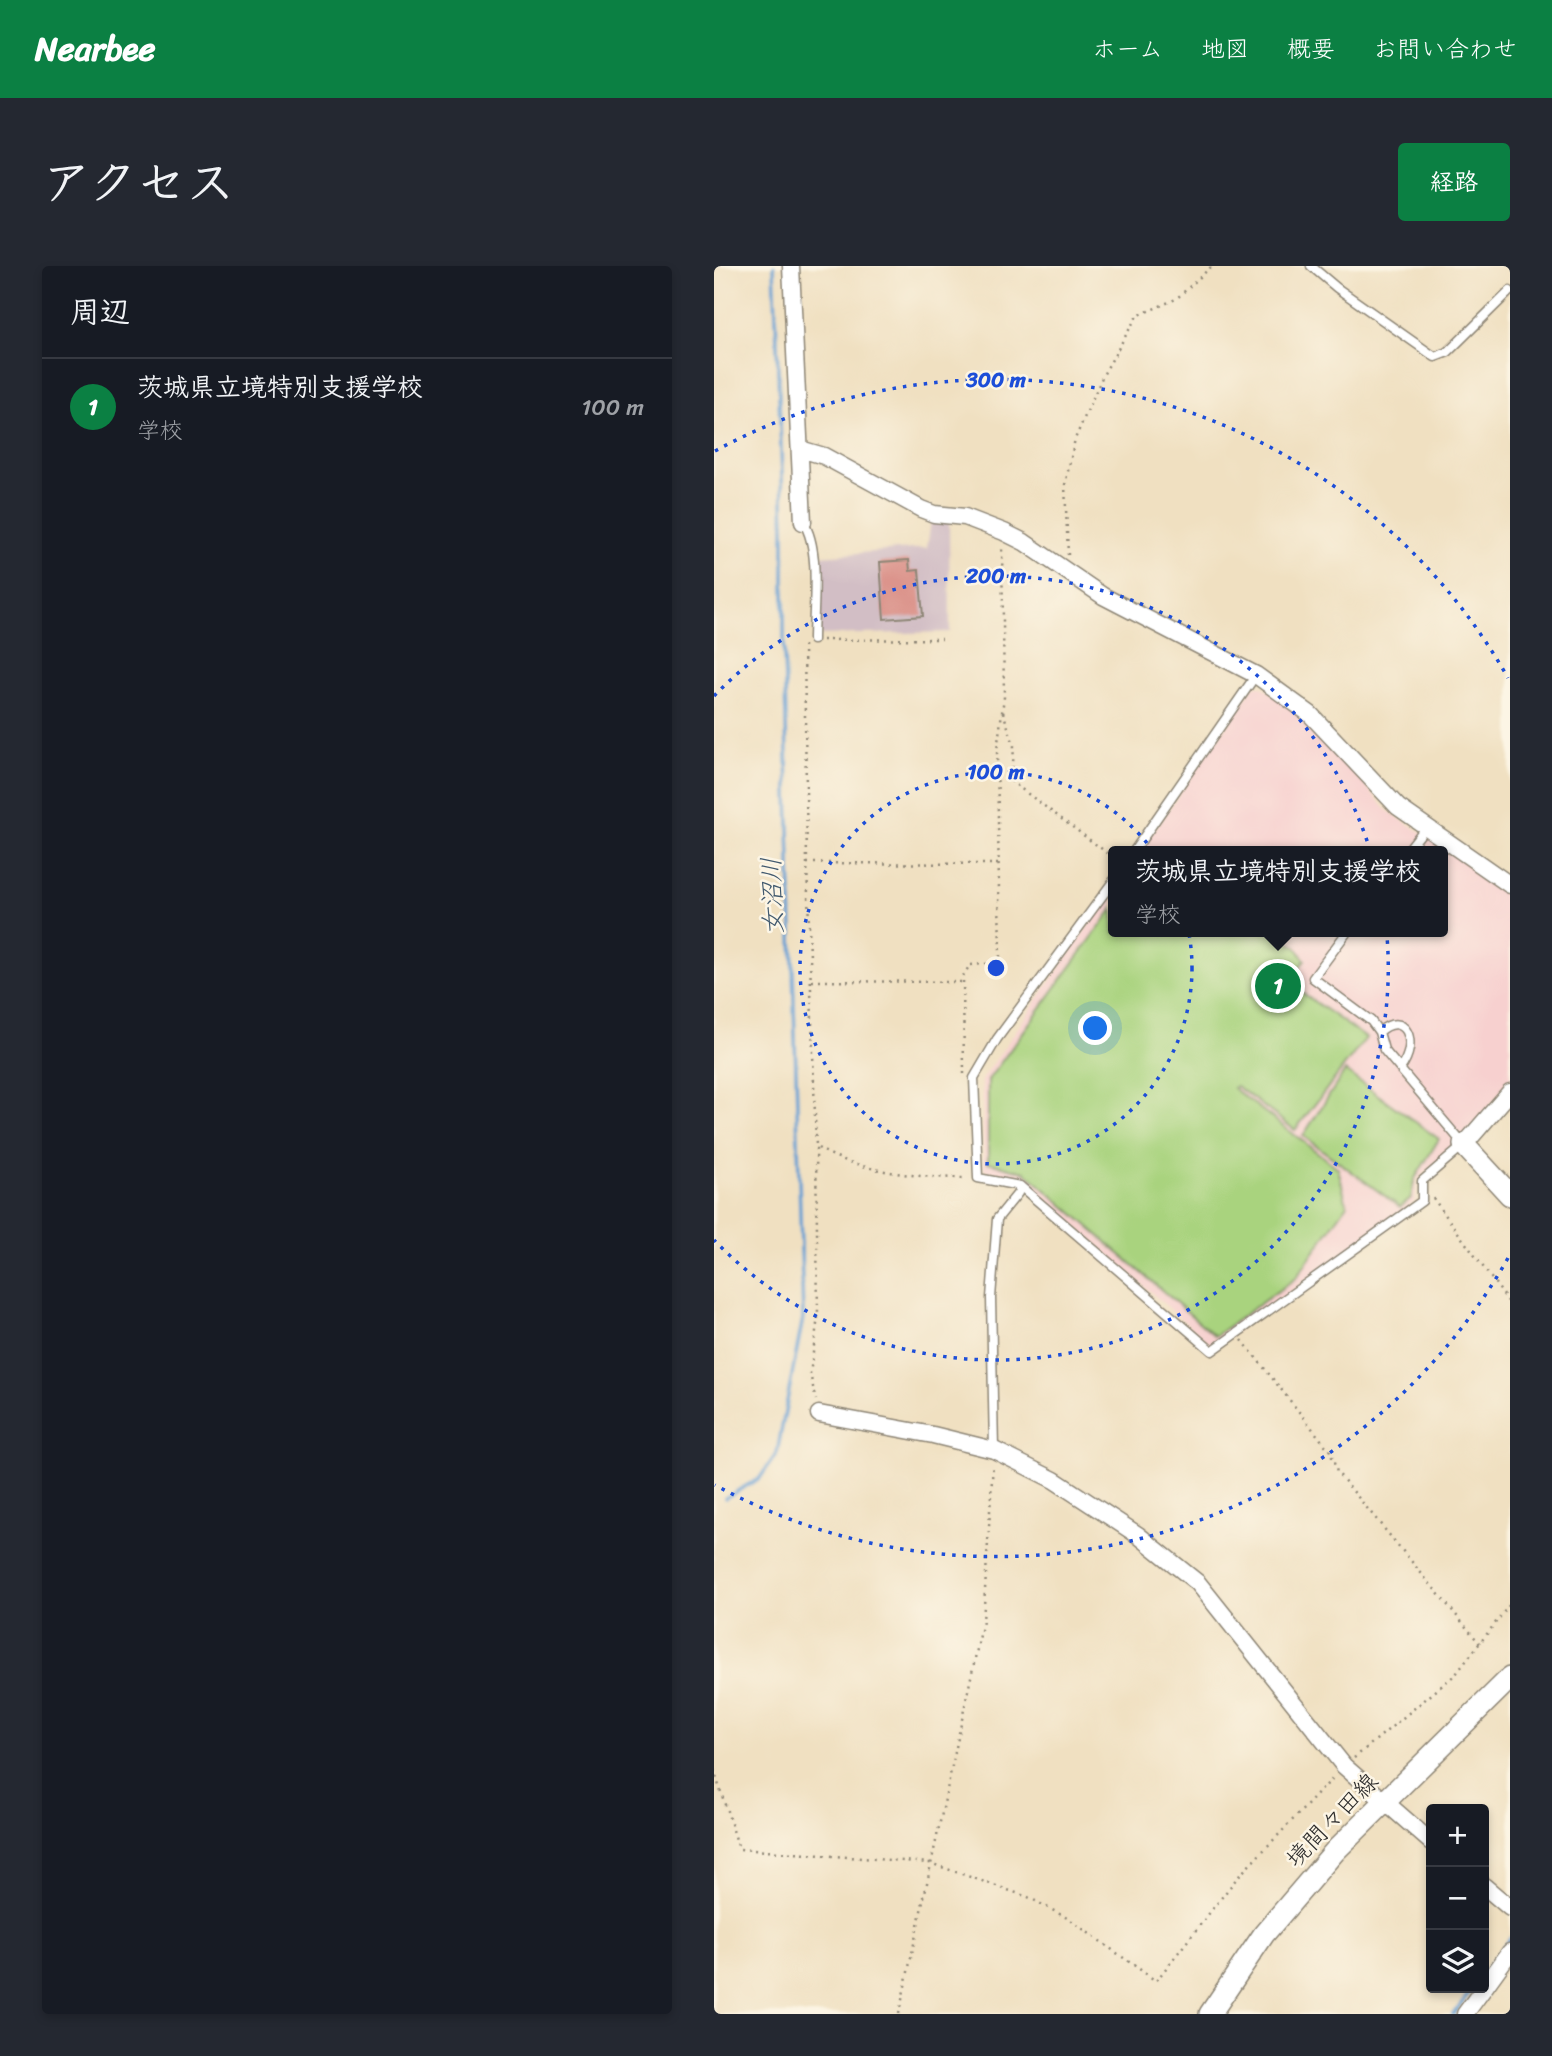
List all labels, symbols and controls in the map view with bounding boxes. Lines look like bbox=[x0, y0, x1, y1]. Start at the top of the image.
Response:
text: Nearbee bbox=[35, 20, 155, 78]
text: ホーム bbox=[1092, 28, 1163, 70]
text: 地図 bbox=[1201, 28, 1249, 70]
text: 概要 bbox=[1287, 28, 1335, 70]
text: お問い合わせ bbox=[1373, 28, 1517, 70]
text: アクセス bbox=[42, 139, 235, 226]
button: 経路 bbox=[1398, 143, 1510, 221]
text: 周辺 bbox=[70, 285, 130, 339]
text: 300 m bbox=[965, 361, 1027, 399]
text: 茨城県立境特別支援学校 bbox=[137, 364, 423, 410]
text: 1 bbox=[88, 387, 98, 428]
text: 100 m bbox=[581, 387, 644, 428]
text: 学校 bbox=[137, 410, 183, 451]
text: 200 m bbox=[965, 557, 1027, 595]
text: 100 m bbox=[967, 753, 1025, 791]
popup bbox=[1108, 846, 1448, 937]
text: 茨城県立境特別支援学校 bbox=[1135, 848, 1421, 894]
water label: 女沼川 bbox=[748, 856, 796, 936]
text: 学校 bbox=[1135, 894, 1181, 935]
centre of rings bbox=[984, 956, 1008, 980]
pin: 1 bbox=[1255, 960, 1301, 1012]
your location bbox=[1078, 1011, 1112, 1045]
street label: 境間々田線 bbox=[1275, 1762, 1389, 1878]
map controls bbox=[1426, 1804, 1489, 1993]
button: + bbox=[1426, 1804, 1489, 1867]
button: − bbox=[1426, 1867, 1489, 1930]
button: layers bbox=[1426, 1930, 1489, 1993]

